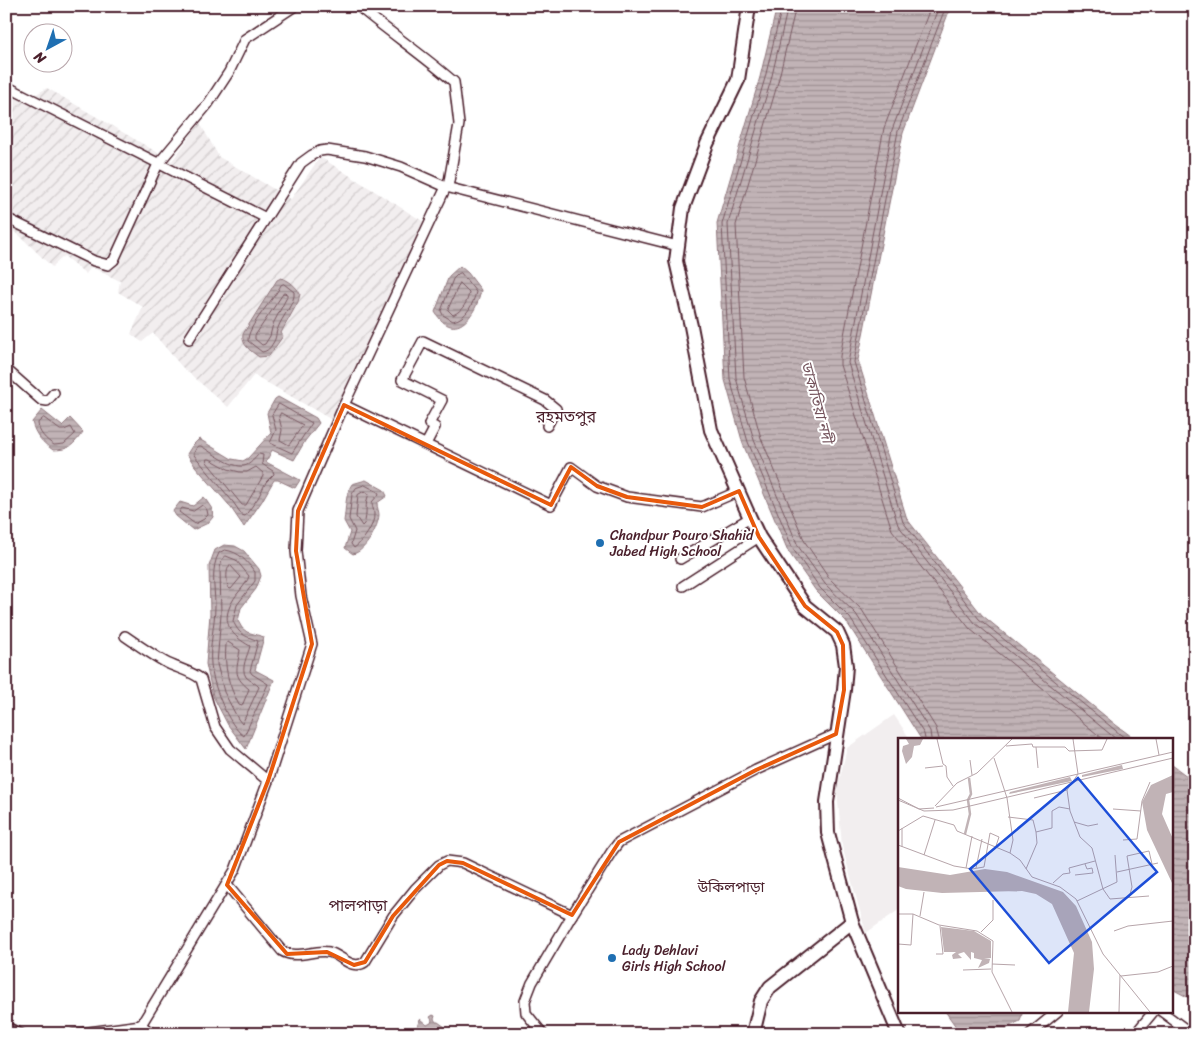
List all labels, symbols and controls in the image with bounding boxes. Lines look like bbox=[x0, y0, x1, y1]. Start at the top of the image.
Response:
north arrow bbox=[22, 22, 72, 72]
text: N bbox=[28, 45, 52, 71]
water label: ডাকাতিয়া নদী bbox=[794, 358, 841, 449]
district label: রহমতপুর bbox=[535, 402, 597, 431]
place label: Chandpur Pouro Shahid Jabed High School bbox=[609, 523, 755, 564]
marker: Chandpur Pouro Shahid Jabed High School bbox=[594, 537, 606, 549]
inset map bbox=[898, 738, 1174, 1012]
district label: উকিলপাড়া bbox=[696, 874, 766, 900]
district label: পালপাড়া bbox=[329, 891, 388, 920]
place label: Lady Dehlavi Girls High School bbox=[622, 938, 727, 979]
marker: Lady Dehlavi Girls High School bbox=[606, 952, 618, 964]

